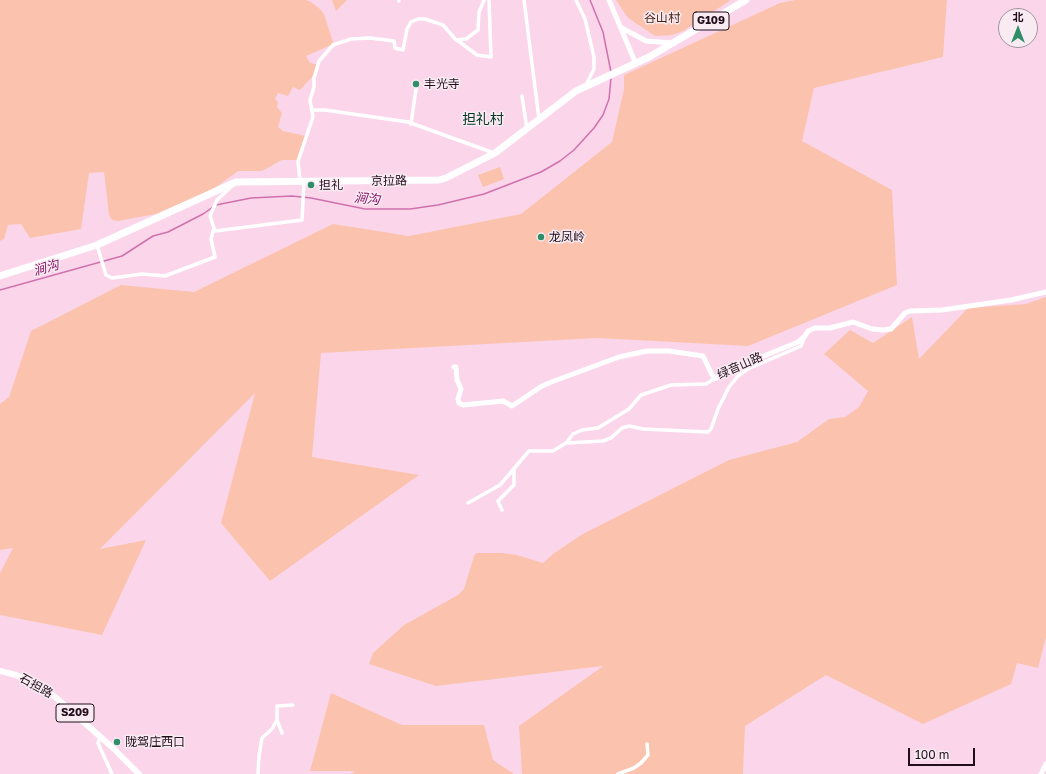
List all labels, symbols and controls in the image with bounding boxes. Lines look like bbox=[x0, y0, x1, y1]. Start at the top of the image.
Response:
north arrow bbox=[998, 8, 1038, 48]
text: 北 bbox=[1013, 10, 1024, 23]
park label: 谷山村 bbox=[644, 11, 680, 25]
road number: G109 bbox=[693, 12, 729, 30]
place label: 丰光寺 bbox=[424, 77, 460, 91]
marker: 丰光寺 bbox=[411, 79, 421, 89]
district label: 担礼村 bbox=[462, 112, 504, 128]
street label: 京拉路 bbox=[371, 173, 407, 189]
place label: 担礼 bbox=[319, 178, 343, 192]
marker: 担礼 bbox=[306, 180, 316, 190]
water label: 涧沟 bbox=[353, 190, 381, 208]
place label: 龙凤岭 bbox=[549, 230, 585, 244]
marker: 龙凤岭 bbox=[536, 232, 546, 242]
water label: 涧沟 bbox=[31, 257, 61, 279]
street label: 绿音山路 bbox=[715, 350, 765, 382]
street label: 石担路 bbox=[17, 671, 55, 701]
road number: S209 bbox=[56, 704, 94, 722]
place label: 陇驾庄西口 bbox=[125, 735, 185, 749]
marker: 陇驾庄西口 bbox=[112, 737, 122, 747]
scale bar bbox=[910, 740, 977, 766]
text: 100 m bbox=[915, 747, 949, 762]

